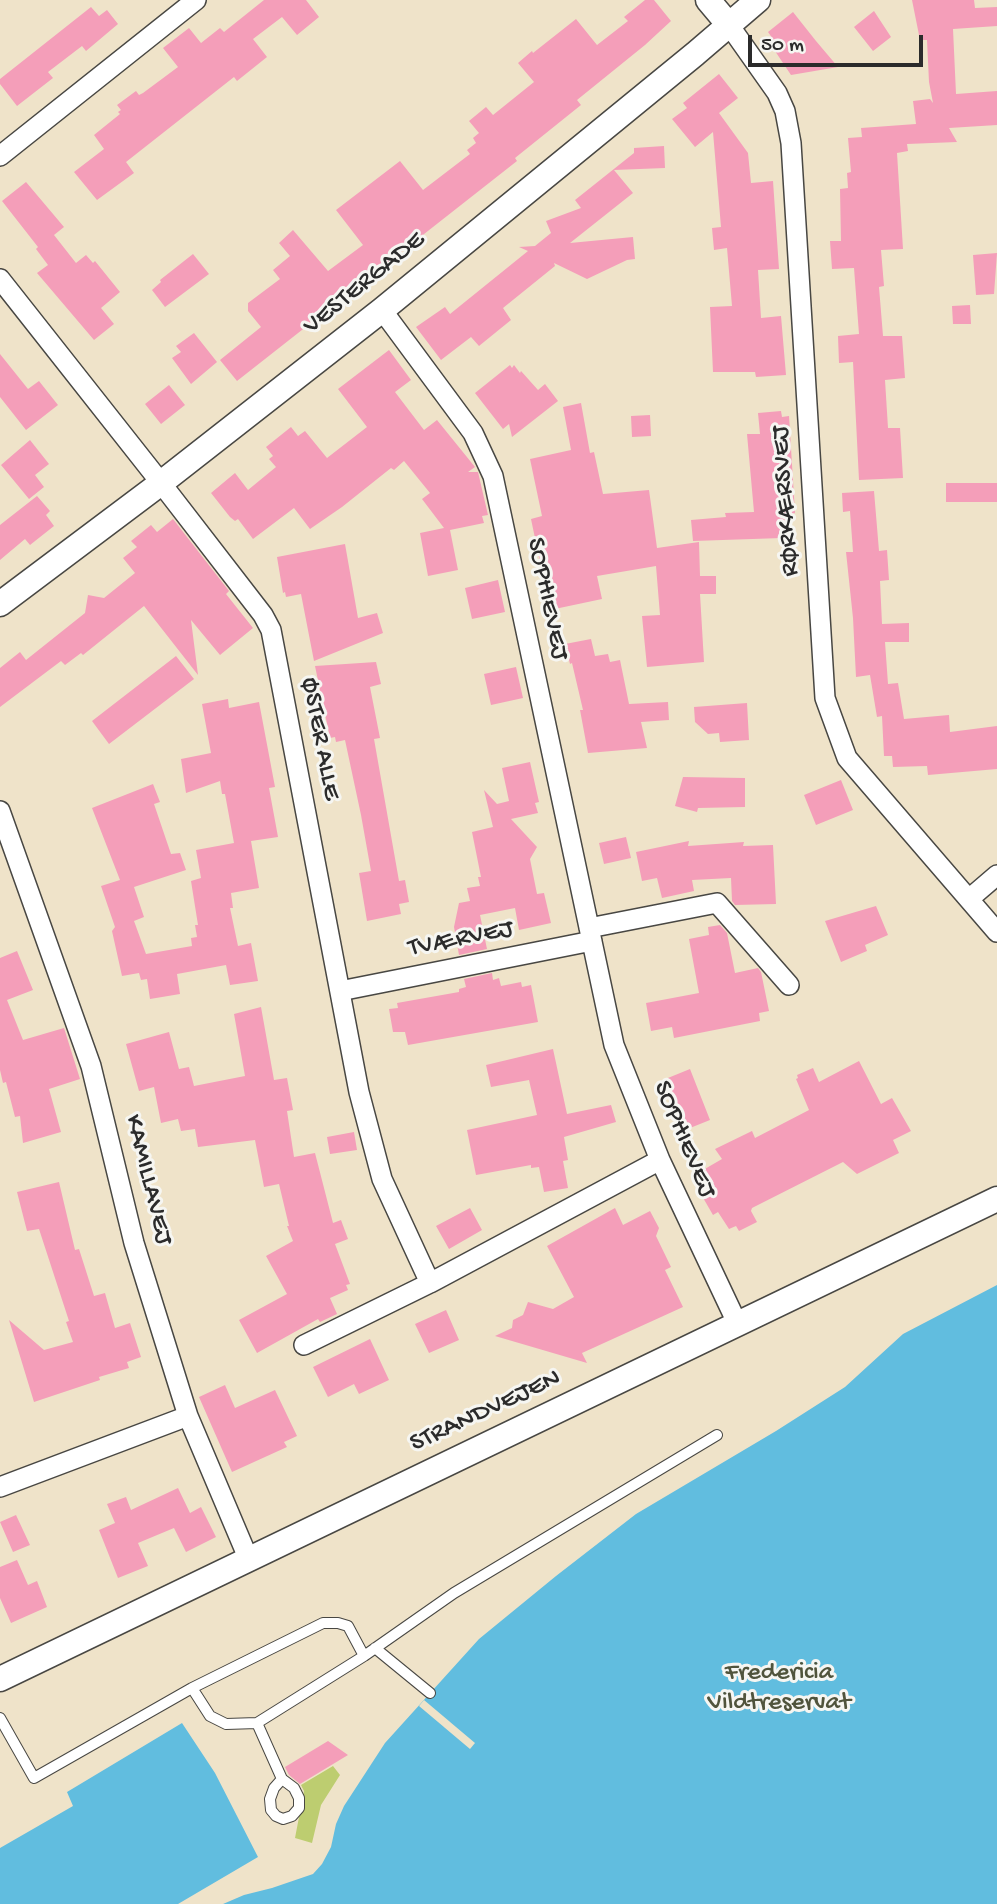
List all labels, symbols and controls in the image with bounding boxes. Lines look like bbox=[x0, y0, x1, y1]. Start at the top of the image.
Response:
scale bar bbox=[752, 21, 927, 65]
text: 50 m bbox=[761, 34, 804, 59]
street label: VESTERGADE bbox=[298, 225, 432, 343]
street label: RØRKÆRSVEJ bbox=[766, 425, 808, 577]
street label: SOPHIEVEJ bbox=[518, 535, 574, 663]
street label: ØSTER ALLE bbox=[292, 675, 346, 803]
street label: TVÆRVEJ bbox=[406, 915, 516, 965]
street label: SOPHIEVEJ bbox=[644, 1077, 722, 1203]
street label: KAMILLAVEJ bbox=[116, 1112, 178, 1248]
street label: STRANDVEJEN bbox=[406, 1364, 566, 1460]
park label: Fredericia Vildtreservat bbox=[708, 1658, 850, 1720]

